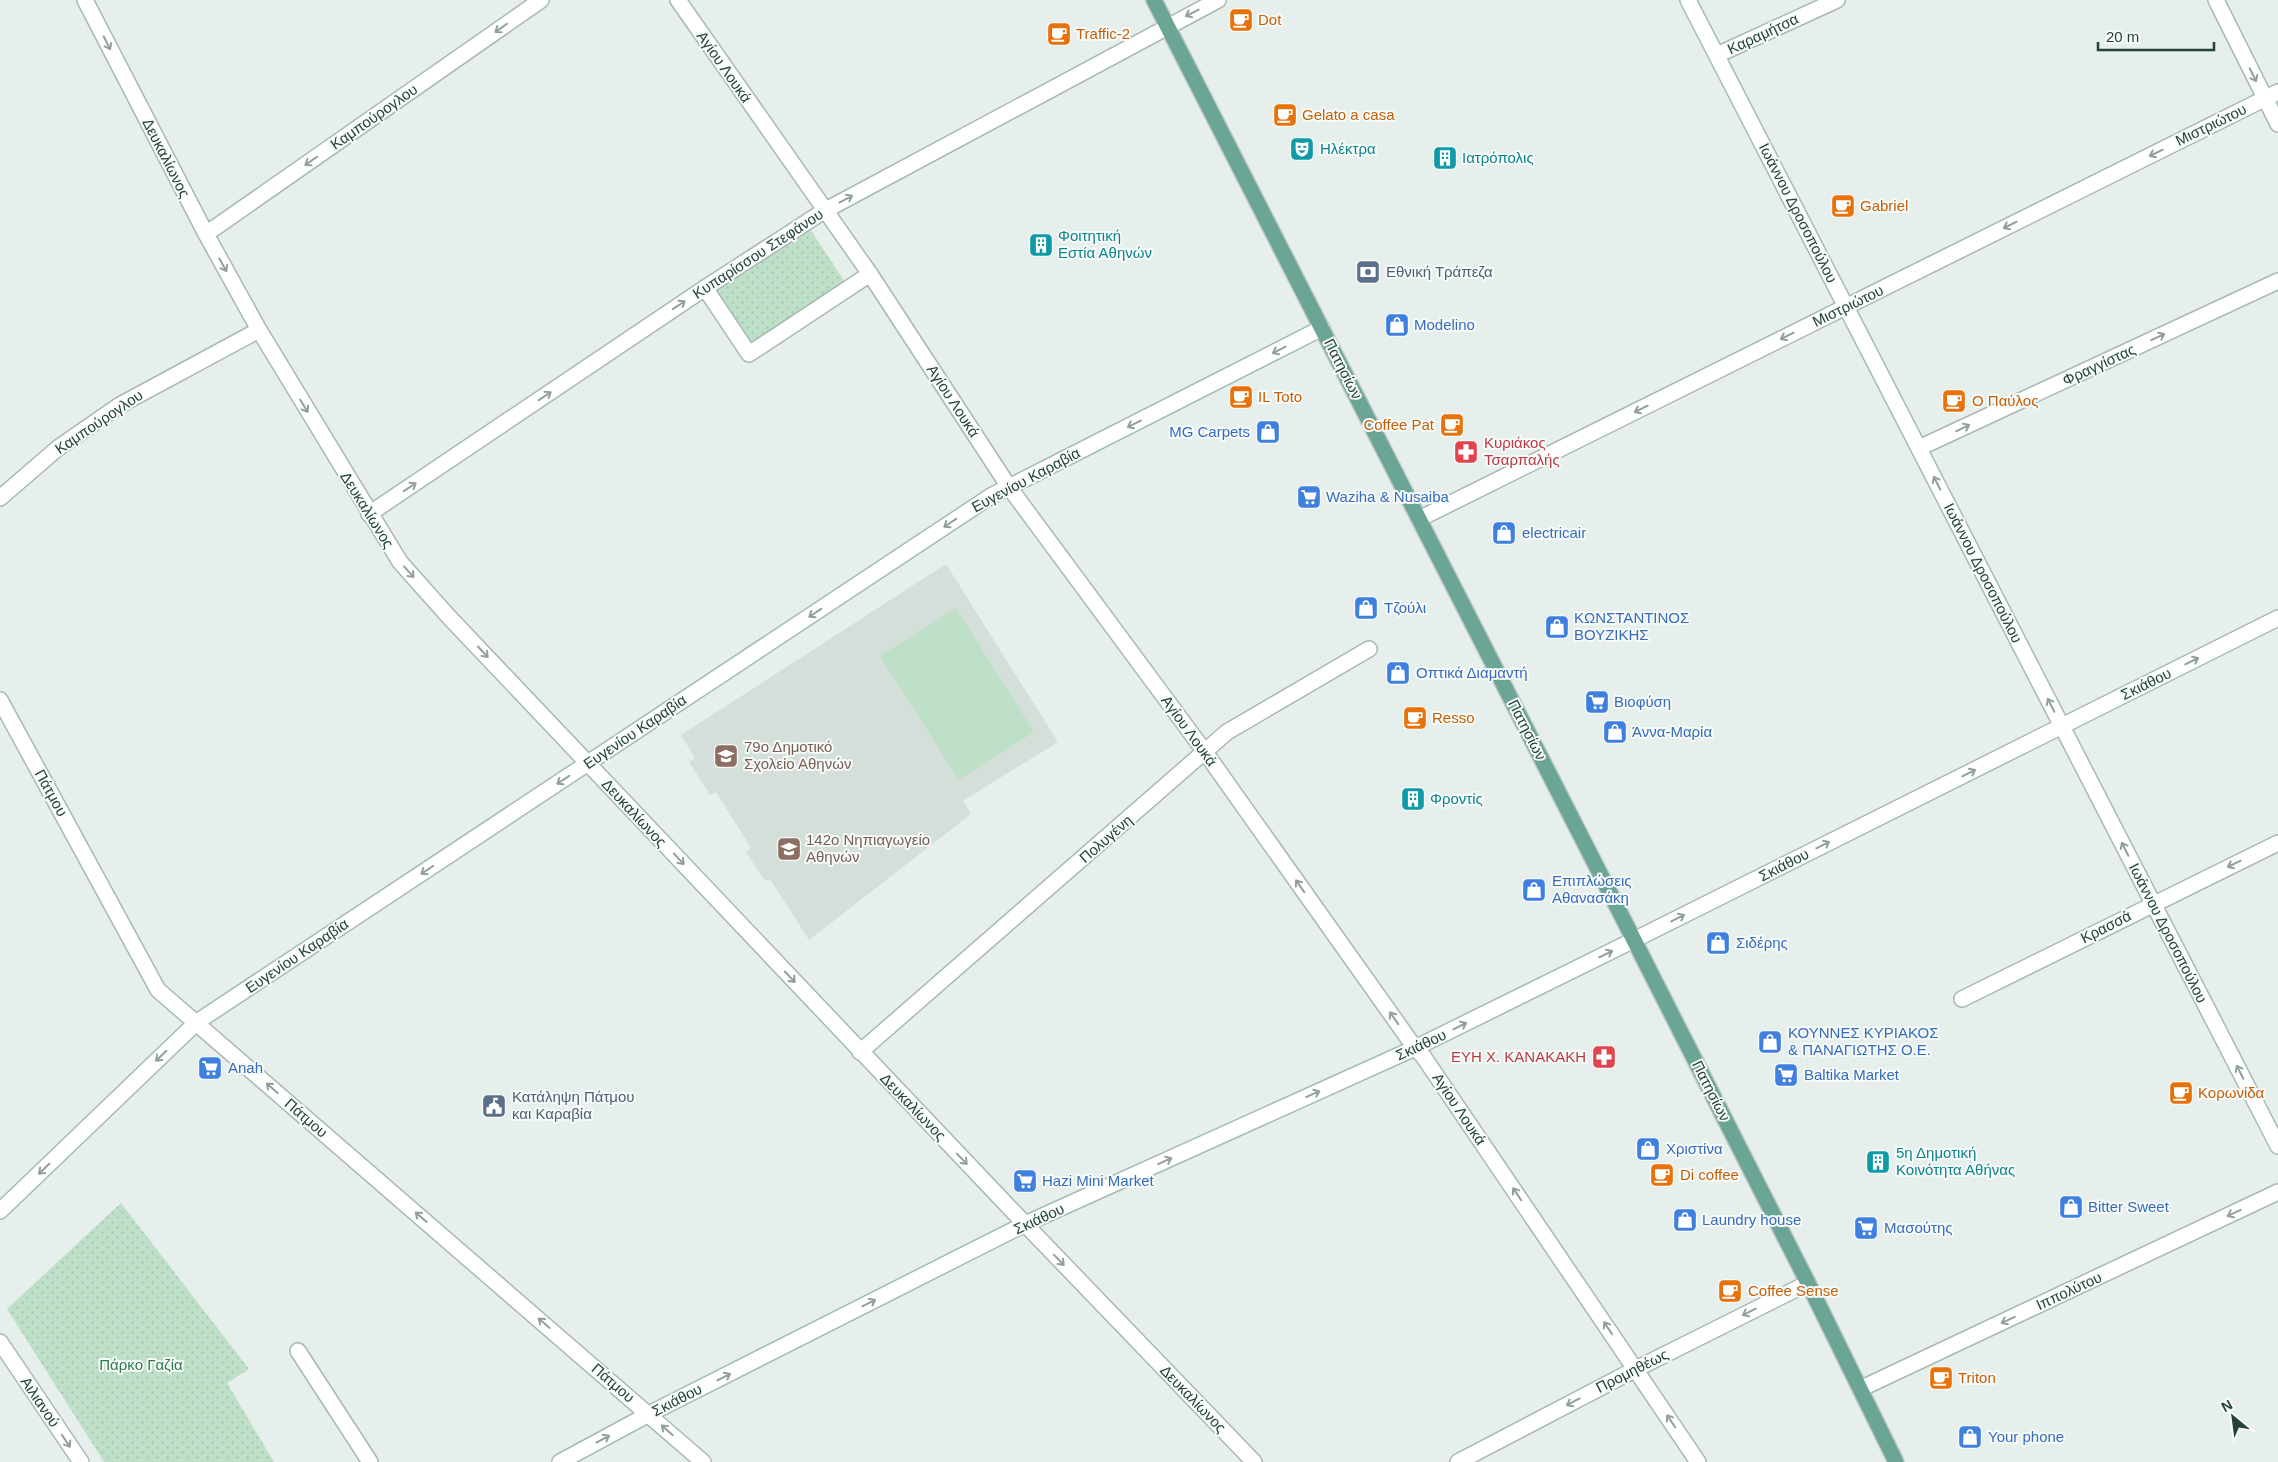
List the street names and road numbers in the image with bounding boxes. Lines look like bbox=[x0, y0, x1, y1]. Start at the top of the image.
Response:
street label: Καραμήτσα bbox=[1725, 10, 1801, 57]
street label: Αγίου Λουκά bbox=[694, 28, 755, 106]
street label: Καμπούρογλου bbox=[327, 80, 420, 153]
street label: Μιστριώτου bbox=[2173, 100, 2249, 149]
street label: Δευκαλίωνος bbox=[139, 115, 194, 200]
street label: Ιωάννου Δροσοπούλου bbox=[1756, 140, 1841, 285]
street label: Κυπαρίσσου Στεφάνου bbox=[689, 205, 826, 302]
street label: Μιστριώτου bbox=[1810, 281, 1886, 330]
street label: Πατησίων bbox=[1321, 336, 1366, 402]
street label: Φραγγίστας bbox=[2060, 340, 2138, 389]
street label: Αγίου Λουκά bbox=[924, 361, 983, 440]
street label: Καμπούρογλου bbox=[52, 386, 146, 457]
street label: Ευγενίου Καραβία bbox=[969, 444, 1083, 515]
street label: Δευκαλίωνος bbox=[337, 469, 398, 551]
street label: Ιωάννου Δροσοπούλου bbox=[1941, 500, 2026, 645]
street label: Σκιάθου bbox=[2118, 664, 2174, 703]
street label: Ευγενίου Καραβία bbox=[580, 691, 690, 772]
street label: Αγίου Λουκά bbox=[1158, 692, 1221, 770]
street label: Πατησίων bbox=[1505, 697, 1550, 763]
street label: Πάτμου bbox=[32, 766, 71, 819]
street label: Δευκαλίωνος bbox=[599, 775, 670, 850]
street label: Πολυγένη bbox=[1076, 811, 1135, 866]
street label: Σκιάθου bbox=[1756, 845, 1812, 884]
street label: Ιωάννου Δροσοπούλου bbox=[2126, 860, 2211, 1005]
street label: Κρασσά bbox=[2078, 906, 2134, 946]
street label: Ευγενίου Καραβία bbox=[242, 915, 352, 996]
street label: Σκιάθου bbox=[1393, 1026, 1449, 1064]
street label: Πατησίων bbox=[1689, 1058, 1734, 1124]
street label: Δευκαλίωνος bbox=[877, 1070, 950, 1144]
street label: Αγίου Λουκά bbox=[1429, 1070, 1490, 1148]
street label: Πάτμου bbox=[282, 1095, 331, 1141]
street label: Σκιάθου bbox=[1011, 1200, 1067, 1238]
street label: Ιππολύτου bbox=[2033, 1268, 2104, 1313]
street label: Προμηθέως bbox=[1593, 1345, 1671, 1396]
street label: Πάτμου bbox=[589, 1360, 638, 1406]
street label: Δευκαλίωνος bbox=[1157, 1362, 1230, 1436]
street label: Αιλιανού bbox=[17, 1373, 63, 1430]
street label: Σκιάθου bbox=[649, 1380, 705, 1419]

